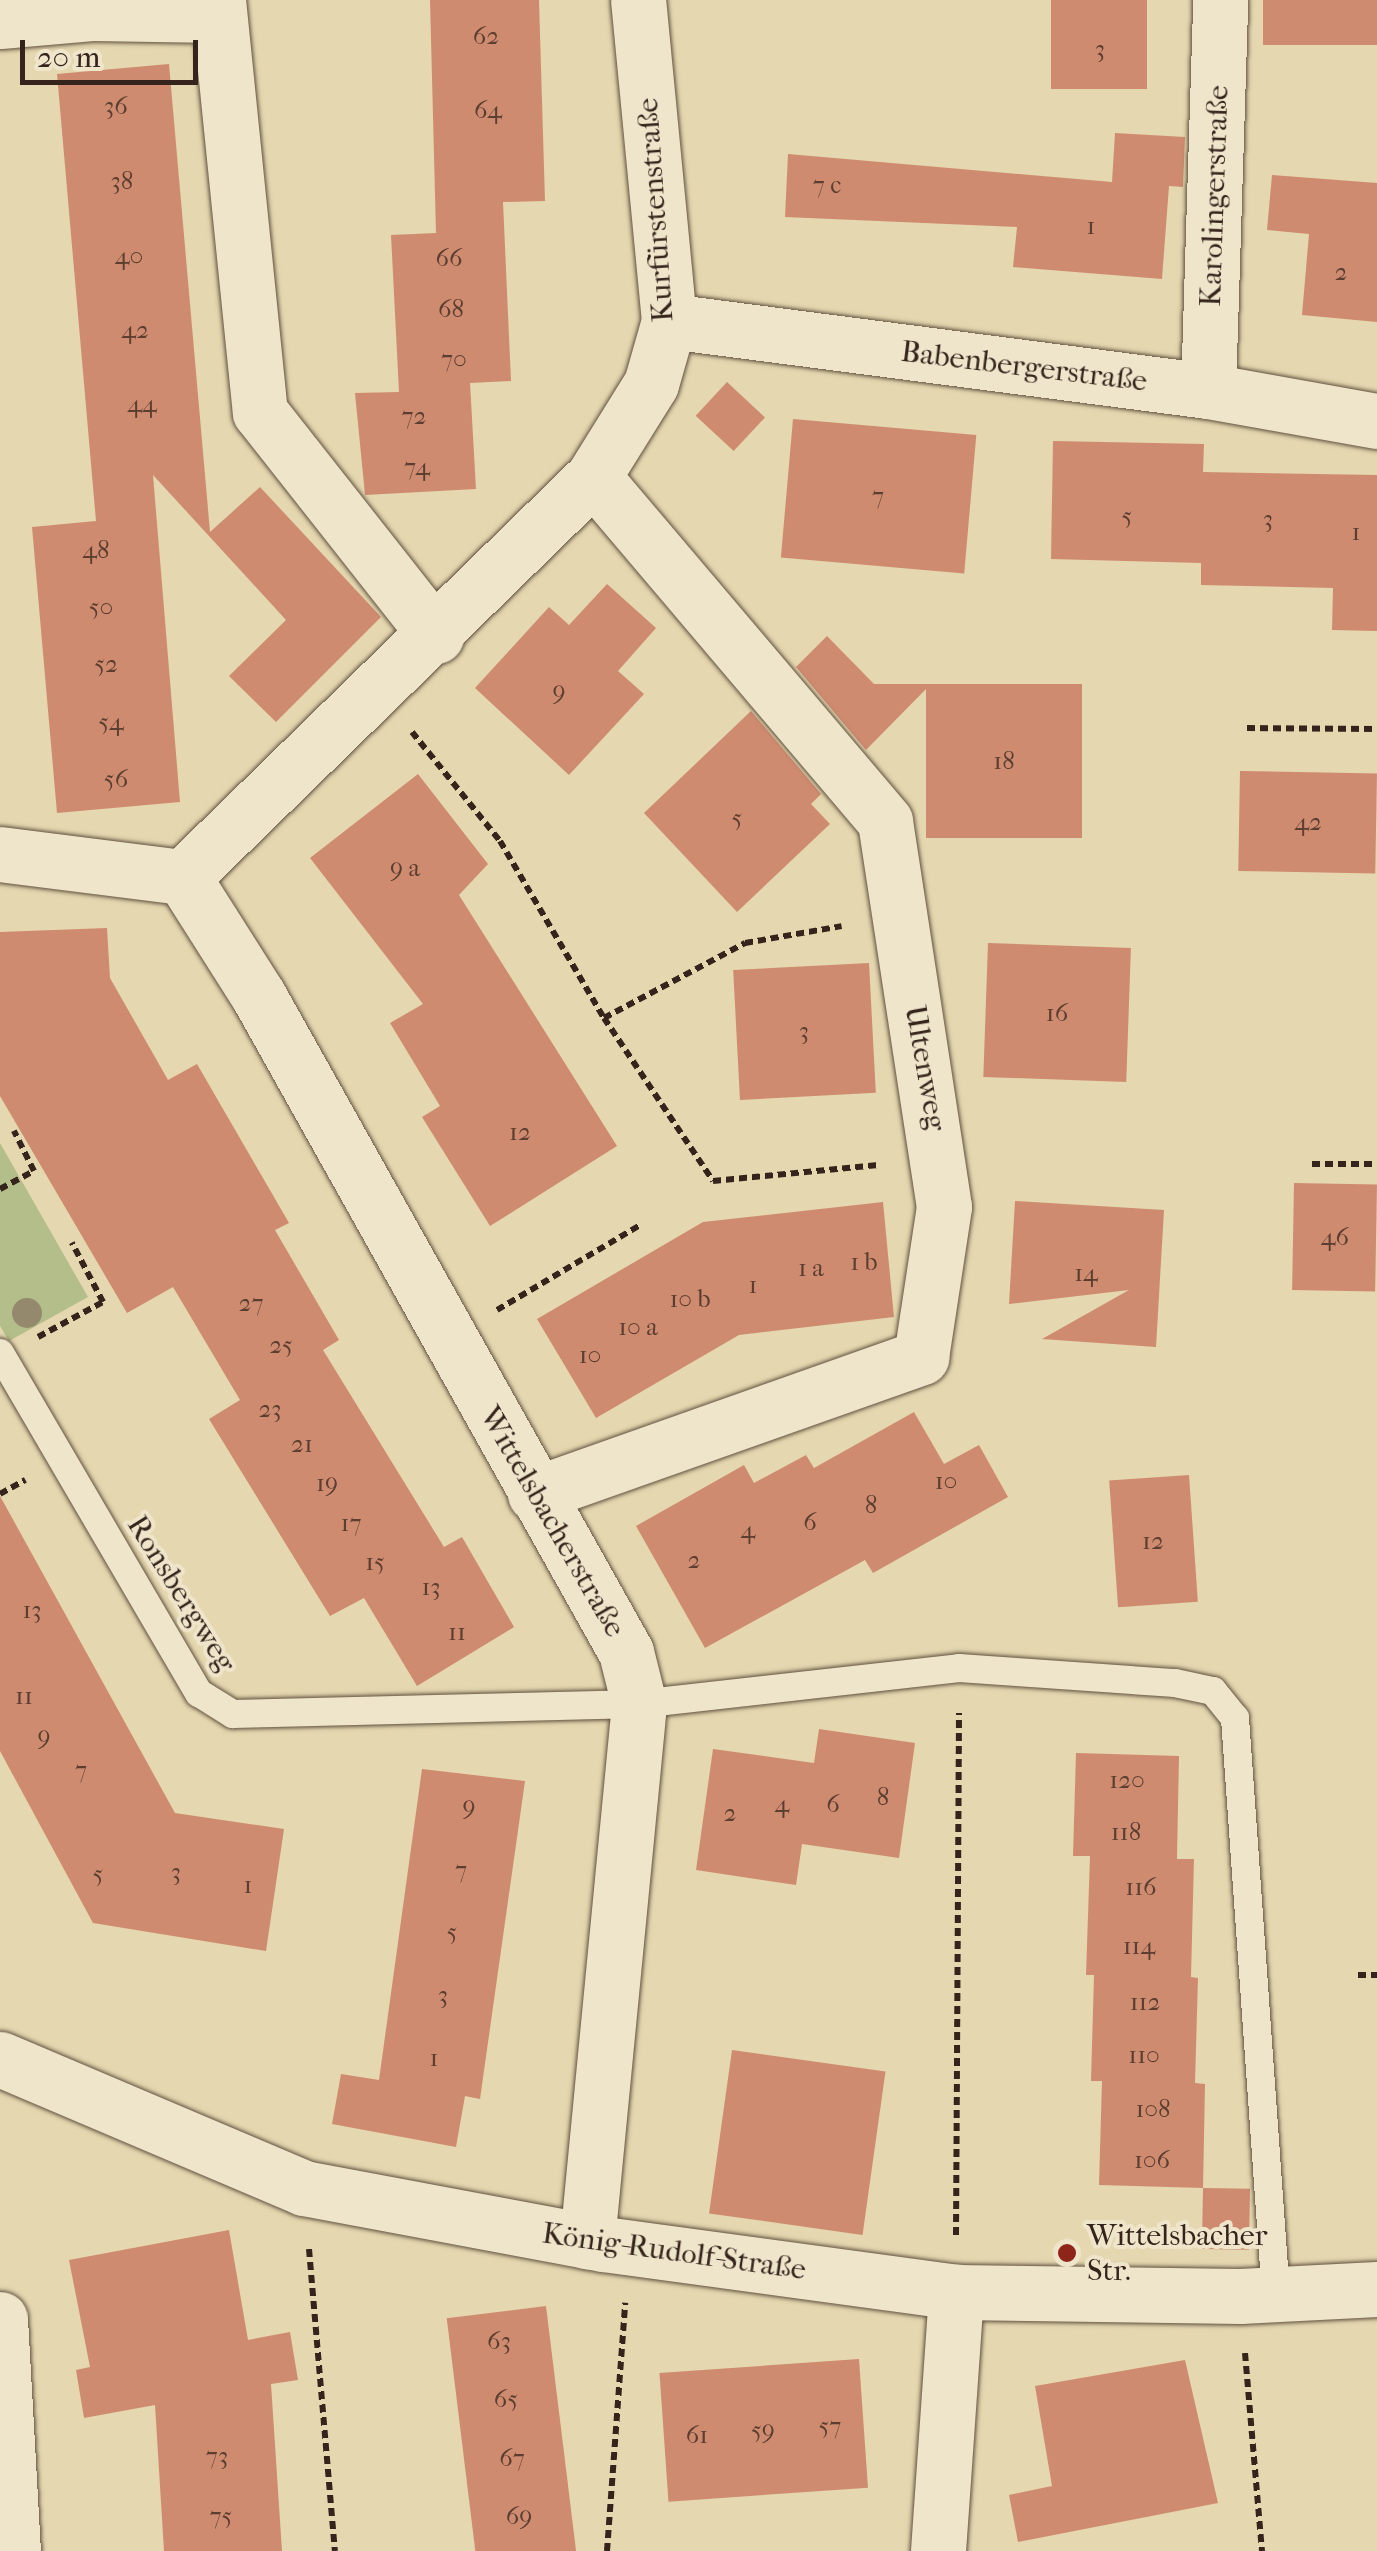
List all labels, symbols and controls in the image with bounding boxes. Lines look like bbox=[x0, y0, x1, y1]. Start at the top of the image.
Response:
scale bar bbox=[25, 20, 202, 82]
house number: 62 bbox=[473, 21, 499, 51]
house number: 3 bbox=[1095, 34, 1105, 64]
text: 20 m bbox=[37, 40, 100, 75]
street label: Karolingerstraße bbox=[1193, 85, 1237, 307]
house number: 36 bbox=[104, 91, 128, 121]
house number: 64 bbox=[474, 95, 502, 125]
street label: Kurfürstenstraße bbox=[630, 97, 682, 323]
house number: 38 bbox=[111, 166, 133, 196]
house number: 7 c bbox=[813, 170, 841, 200]
house number: 1 bbox=[1087, 211, 1095, 241]
house number: 40 bbox=[115, 241, 143, 271]
house number: 66 bbox=[435, 243, 463, 273]
house number: 2 bbox=[1335, 257, 1347, 287]
house number: 68 bbox=[438, 294, 464, 324]
house number: 42 bbox=[121, 315, 149, 345]
street label: Babenbergerstraße bbox=[899, 334, 1149, 400]
house number: 70 bbox=[441, 344, 467, 374]
house number: 44 bbox=[127, 389, 157, 419]
house number: 72 bbox=[402, 401, 426, 431]
house number: 74 bbox=[404, 452, 430, 482]
house number: 7 bbox=[872, 481, 884, 511]
house number: 5 bbox=[1122, 501, 1132, 531]
house number: 3 bbox=[1263, 504, 1273, 534]
house number: 1 bbox=[1352, 517, 1360, 547]
house number: 48 bbox=[82, 535, 110, 565]
house number: 50 bbox=[89, 592, 113, 622]
house number: 52 bbox=[94, 649, 118, 679]
house number: 9 bbox=[552, 676, 566, 706]
house number: 54 bbox=[98, 707, 124, 737]
house number: 18 bbox=[993, 746, 1015, 776]
house number: 56 bbox=[104, 764, 128, 794]
house number: 5 bbox=[732, 803, 742, 833]
house number: 42 bbox=[1294, 807, 1322, 837]
house number: 9 a bbox=[390, 853, 420, 883]
house number: 16 bbox=[1046, 998, 1068, 1028]
street label: Ultenweg bbox=[896, 1003, 954, 1133]
house number: 3 bbox=[799, 1016, 809, 1046]
house number: 12 bbox=[509, 1117, 531, 1147]
house number: 46 bbox=[1321, 1222, 1349, 1252]
house number: 1 b bbox=[850, 1247, 878, 1277]
house number: 1 a bbox=[798, 1253, 824, 1283]
house number: 14 bbox=[1074, 1258, 1098, 1288]
house number: 1 bbox=[749, 1270, 757, 1300]
house number: 10 b bbox=[669, 1284, 711, 1314]
house number: 27 bbox=[239, 1288, 263, 1318]
house number: 10 a bbox=[618, 1312, 658, 1342]
house number: 25 bbox=[269, 1330, 293, 1360]
house number: 10 bbox=[579, 1340, 601, 1370]
house number: 23 bbox=[258, 1394, 282, 1424]
street label: Wittelsbacherstraße bbox=[471, 1400, 633, 1644]
house number: 21 bbox=[291, 1429, 313, 1459]
house number: 10 bbox=[935, 1466, 957, 1496]
house number: 19 bbox=[316, 1468, 338, 1498]
house number: 8 bbox=[865, 1490, 877, 1520]
house number: 6 bbox=[803, 1507, 817, 1537]
house number: 17 bbox=[341, 1508, 361, 1538]
street label: Ronsbergweg bbox=[119, 1509, 243, 1679]
house number: 4 bbox=[741, 1515, 755, 1545]
house number: 12 bbox=[1142, 1526, 1164, 1556]
house number: 2 bbox=[688, 1545, 700, 1575]
house number: 15 bbox=[365, 1547, 385, 1577]
house number: 13 bbox=[421, 1572, 441, 1602]
house number: 13 bbox=[22, 1595, 42, 1625]
house number: 11 bbox=[448, 1617, 466, 1647]
house number: 11 bbox=[15, 1681, 33, 1711]
house number: 9 bbox=[37, 1721, 51, 1751]
house number: 7 bbox=[75, 1755, 87, 1785]
house number: 120 bbox=[1109, 1765, 1145, 1795]
house number: 8 bbox=[877, 1782, 889, 1812]
house number: 4 bbox=[775, 1789, 789, 1819]
house number: 6 bbox=[826, 1789, 840, 1819]
house number: 9 bbox=[462, 1791, 476, 1821]
house number: 2 bbox=[724, 1798, 736, 1828]
house number: 118 bbox=[1111, 1817, 1141, 1847]
house number: 7 bbox=[455, 1855, 467, 1885]
house number: 3 bbox=[171, 1857, 181, 1887]
house number: 5 bbox=[93, 1859, 103, 1889]
house number: 1 bbox=[244, 1870, 252, 1900]
house number: 116 bbox=[1125, 1872, 1157, 1902]
house number: 5 bbox=[447, 1917, 457, 1947]
house number: 114 bbox=[1123, 1931, 1155, 1961]
house number: 3 bbox=[438, 1980, 448, 2010]
house number: 112 bbox=[1130, 1987, 1160, 2017]
house number: 110 bbox=[1128, 2040, 1160, 2070]
house number: 1 bbox=[430, 2043, 438, 2073]
house number: 108 bbox=[1135, 2094, 1171, 2124]
house number: 106 bbox=[1134, 2145, 1170, 2175]
street label: König-Rudolf-Straße bbox=[540, 2216, 808, 2288]
place label: Wittelsbacher Str. bbox=[1087, 2218, 1267, 2288]
marker: Wittelsbacher Str. bbox=[1056, 2242, 1078, 2264]
house number: 63 bbox=[487, 2326, 511, 2356]
house number: 65 bbox=[494, 2384, 518, 2414]
house number: 57 bbox=[819, 2411, 841, 2441]
house number: 59 bbox=[751, 2415, 775, 2445]
house number: 61 bbox=[686, 2420, 708, 2450]
house number: 73 bbox=[206, 2441, 228, 2471]
house number: 67 bbox=[499, 2443, 525, 2473]
house number: 75 bbox=[210, 2501, 232, 2531]
house number: 69 bbox=[506, 2501, 532, 2531]

